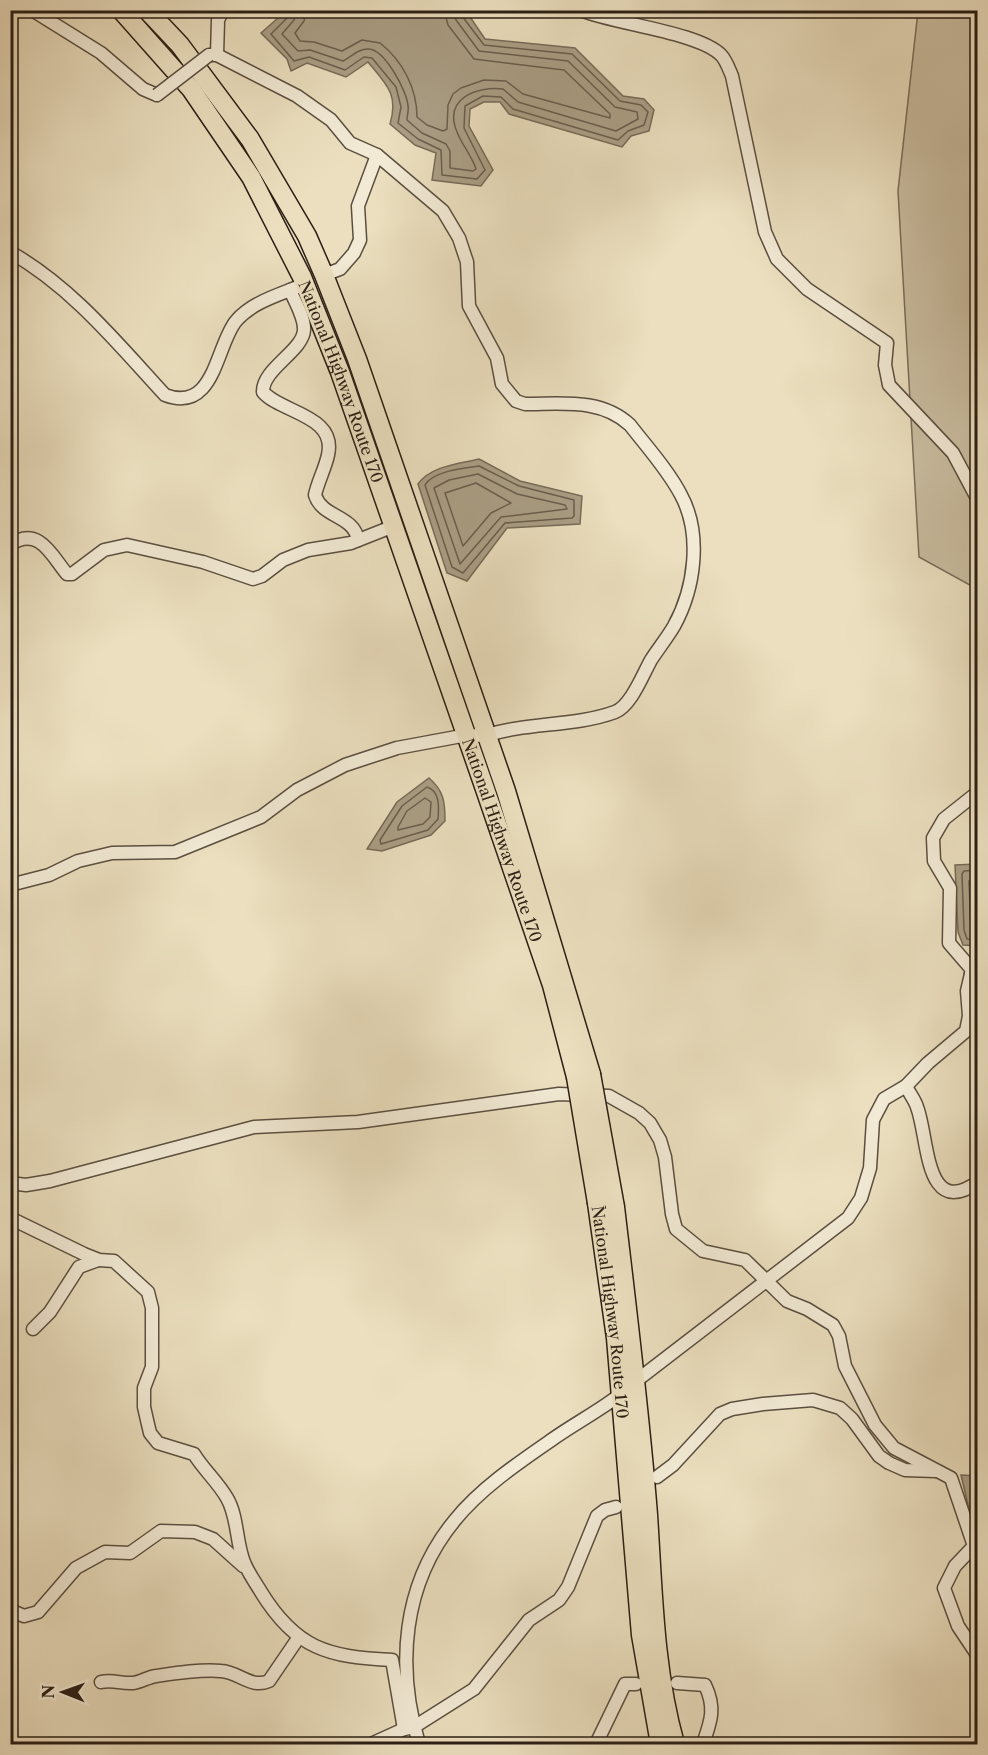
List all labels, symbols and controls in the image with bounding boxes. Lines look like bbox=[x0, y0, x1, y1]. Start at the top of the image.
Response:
street label: National Highway Route 170 bbox=[294, 278, 388, 485]
street label: National Highway Route 170 bbox=[458, 735, 547, 945]
street label: National Highway Route 170 bbox=[587, 1204, 633, 1419]
north arrow bbox=[33, 1662, 93, 1722]
text: N bbox=[38, 1685, 58, 1699]

